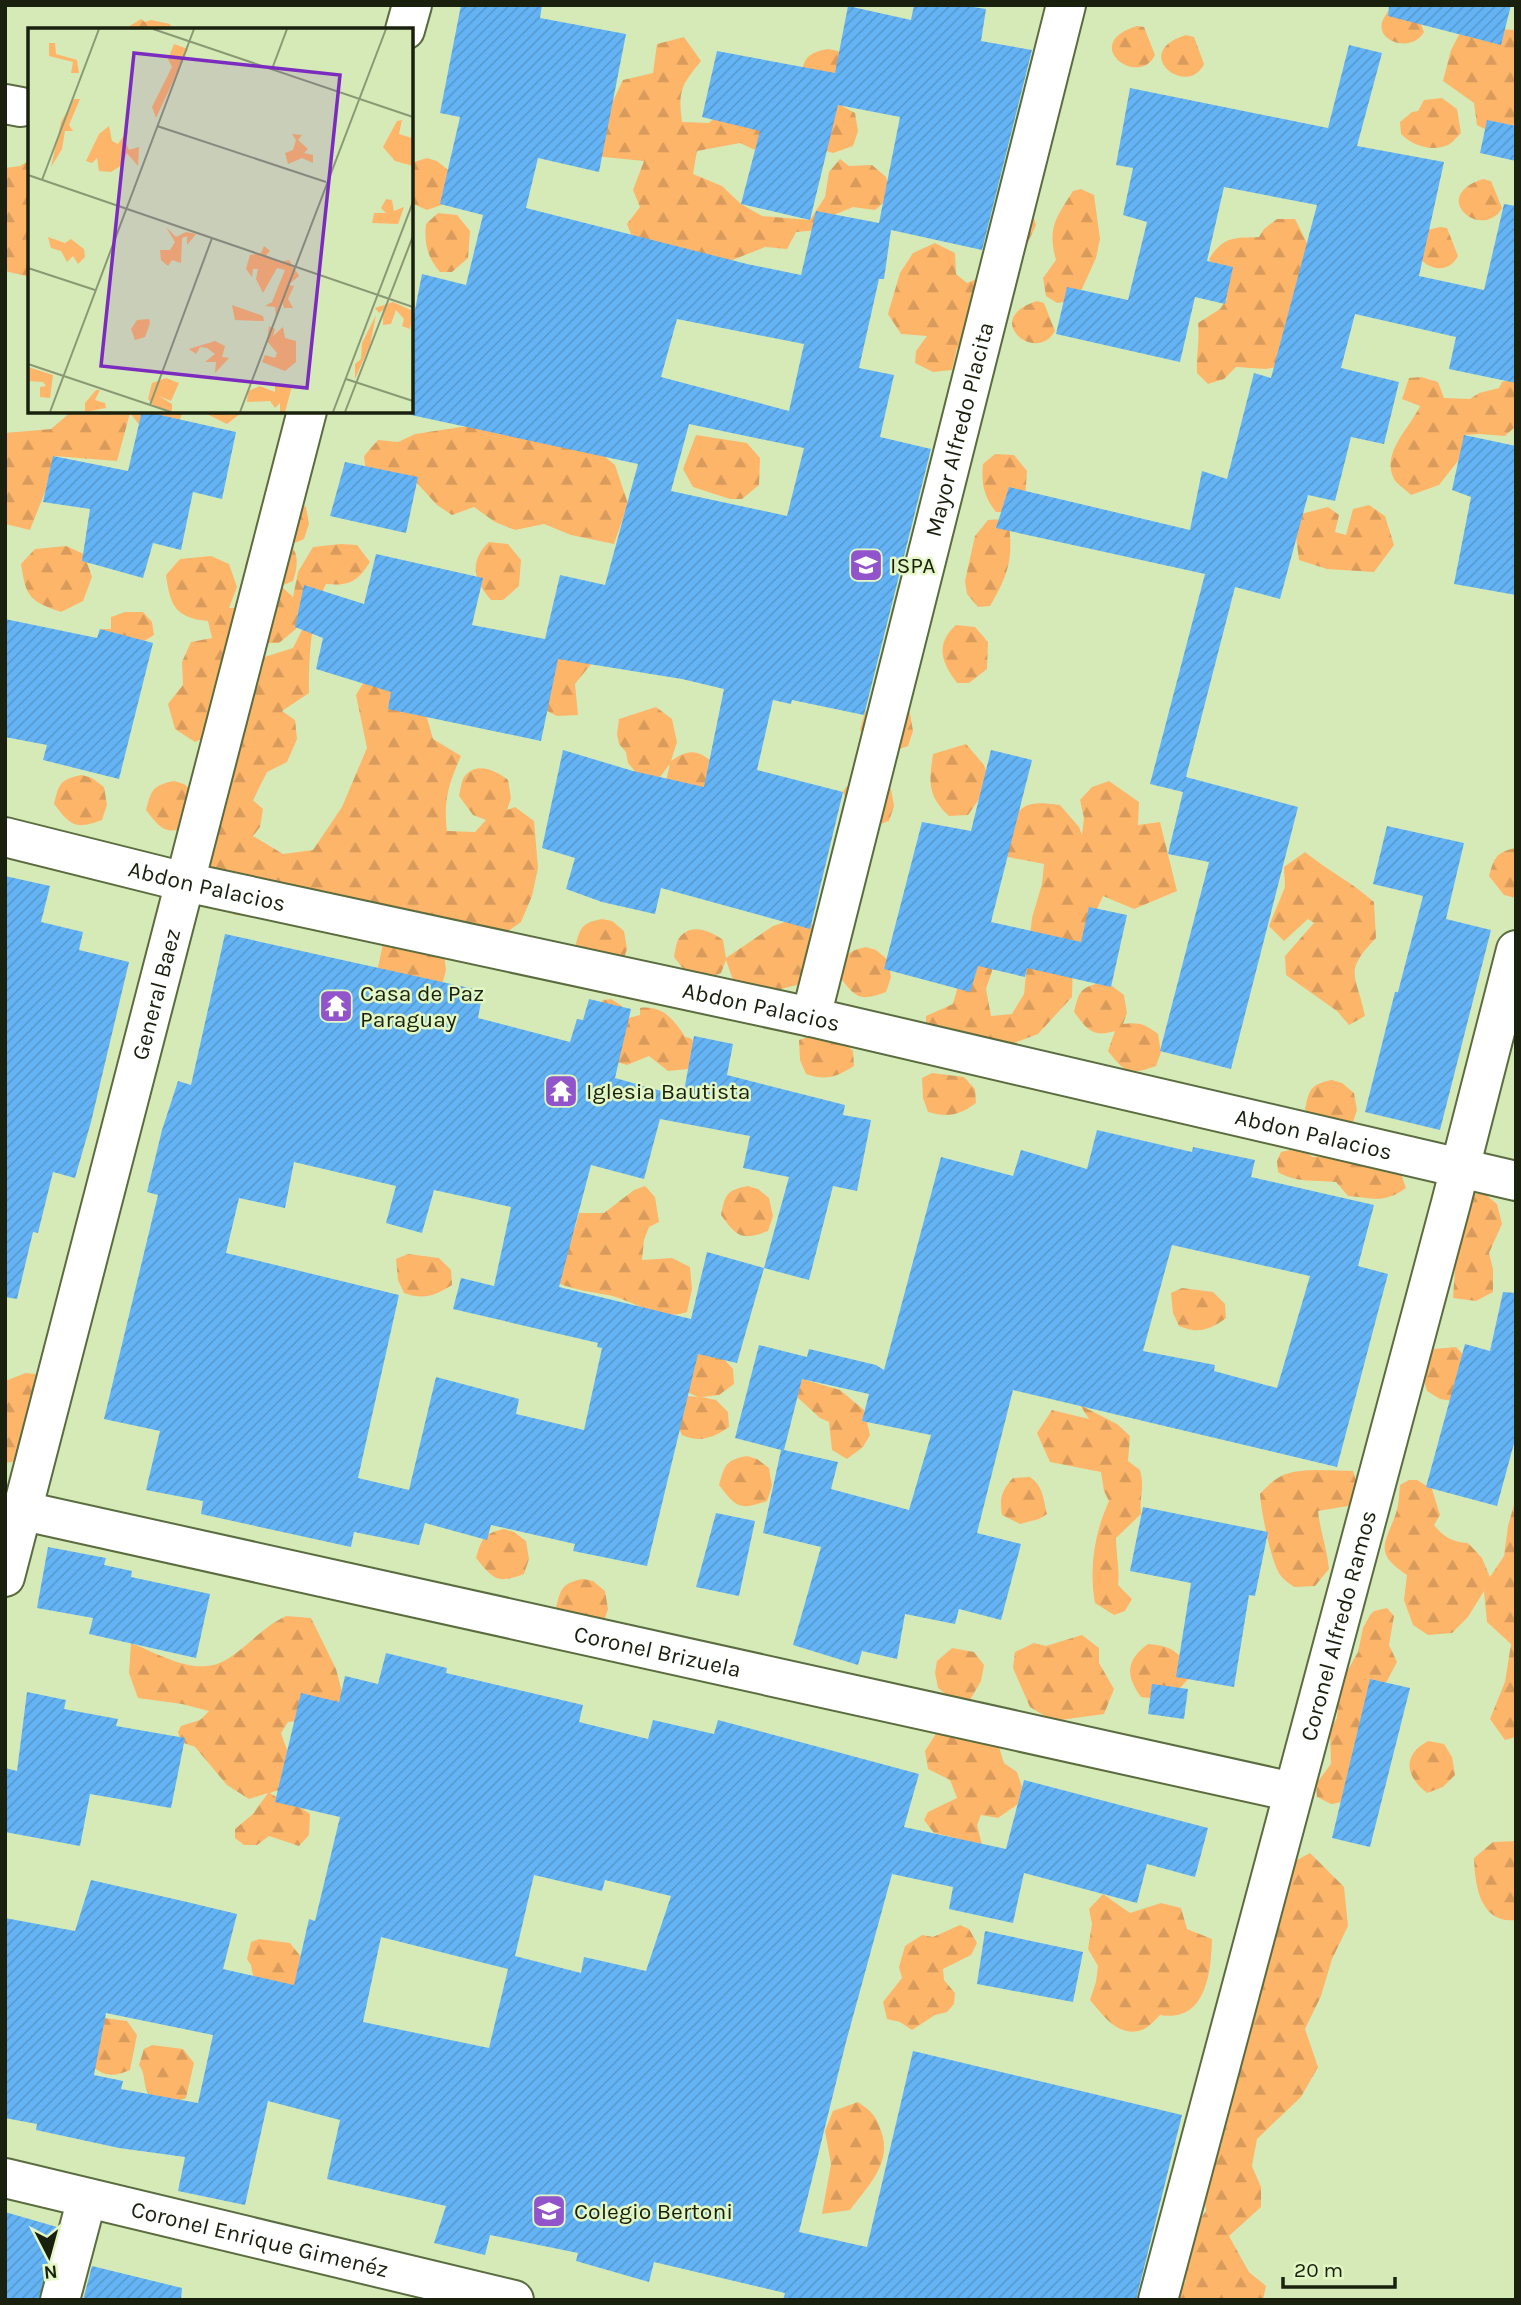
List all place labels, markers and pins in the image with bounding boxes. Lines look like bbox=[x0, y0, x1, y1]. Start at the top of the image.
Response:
school or university icon: ISPA bbox=[847, 546, 885, 584]
place label: ISPA bbox=[890, 552, 935, 579]
place label: Casa de Paz Paraguay bbox=[360, 980, 484, 1033]
temple icon: Casa de Paz Paraguay bbox=[317, 987, 355, 1025]
temple icon: Iglesia Bautista bbox=[542, 1072, 580, 1110]
place label: Iglesia Bautista bbox=[586, 1078, 751, 1105]
school or university icon: Colegio Bertoni bbox=[530, 2192, 568, 2230]
place label: Colegio Bertoni bbox=[574, 2198, 733, 2225]

